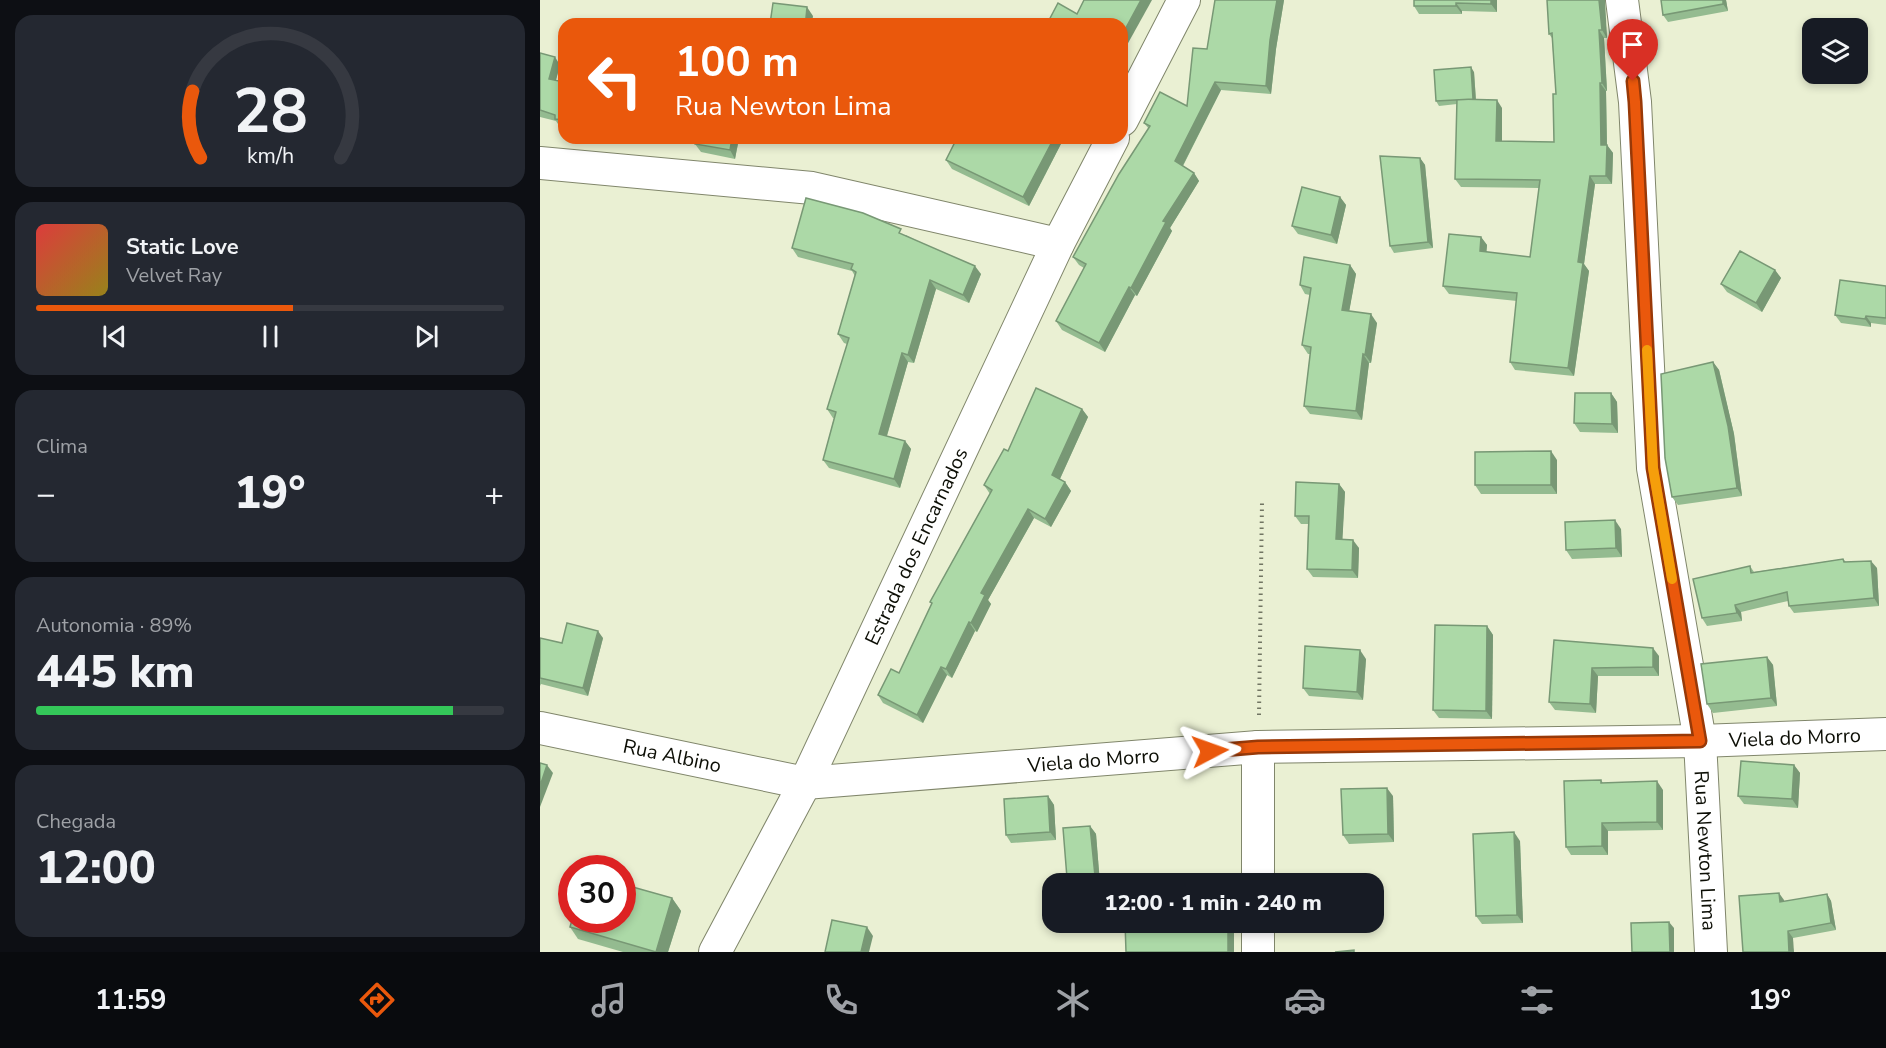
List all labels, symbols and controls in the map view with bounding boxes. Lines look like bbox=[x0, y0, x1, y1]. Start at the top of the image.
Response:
map controls bbox=[1802, 18, 1868, 84]
button: layers bbox=[1802, 18, 1868, 84]
pin bbox=[1607, 19, 1658, 81]
icon: arrive bbox=[1616, 28, 1649, 61]
text: 100 m bbox=[675, 34, 799, 91]
icon: left bbox=[576, 42, 654, 120]
text: 28 bbox=[233, 69, 307, 154]
text: Rua Newton Lima bbox=[675, 88, 892, 125]
text: km/h bbox=[246, 142, 294, 172]
text: Static Love bbox=[126, 232, 239, 262]
text: Velvet Ray bbox=[126, 262, 222, 289]
icon: previous bbox=[98, 320, 131, 353]
icon: pause bbox=[254, 320, 287, 353]
icon: next bbox=[410, 320, 443, 353]
text: Clima bbox=[36, 433, 88, 460]
street label: Estrada dos Encarnados bbox=[859, 443, 975, 650]
text: 19° bbox=[234, 463, 306, 524]
text: − bbox=[36, 472, 56, 517]
text: + bbox=[484, 472, 504, 517]
text: Autonomia · 89% bbox=[36, 612, 192, 639]
text: 445 km bbox=[36, 642, 195, 703]
position arrow bbox=[1178, 719, 1242, 783]
street label: Viela do Morro bbox=[1727, 722, 1861, 754]
street label: Rua Albino bbox=[621, 733, 724, 779]
street label: Viela do Morro bbox=[1025, 742, 1160, 779]
street label: Rua Newton Lima bbox=[1688, 770, 1723, 931]
text: Chegada bbox=[36, 808, 116, 835]
text: 12:00 bbox=[36, 838, 156, 899]
speed limit sign: 30 bbox=[558, 855, 636, 933]
text: 12:00 · 1 min · 240 m bbox=[1104, 888, 1322, 918]
icon: directions bbox=[356, 979, 398, 1021]
icon: music bbox=[588, 979, 630, 1021]
icon: phone bbox=[820, 979, 862, 1021]
icon: climate bbox=[1052, 979, 1094, 1021]
icon: car bbox=[1284, 979, 1326, 1021]
icon: filters bbox=[1516, 979, 1558, 1021]
text: 11:59 bbox=[95, 982, 166, 1019]
text: 19° bbox=[1748, 982, 1791, 1019]

